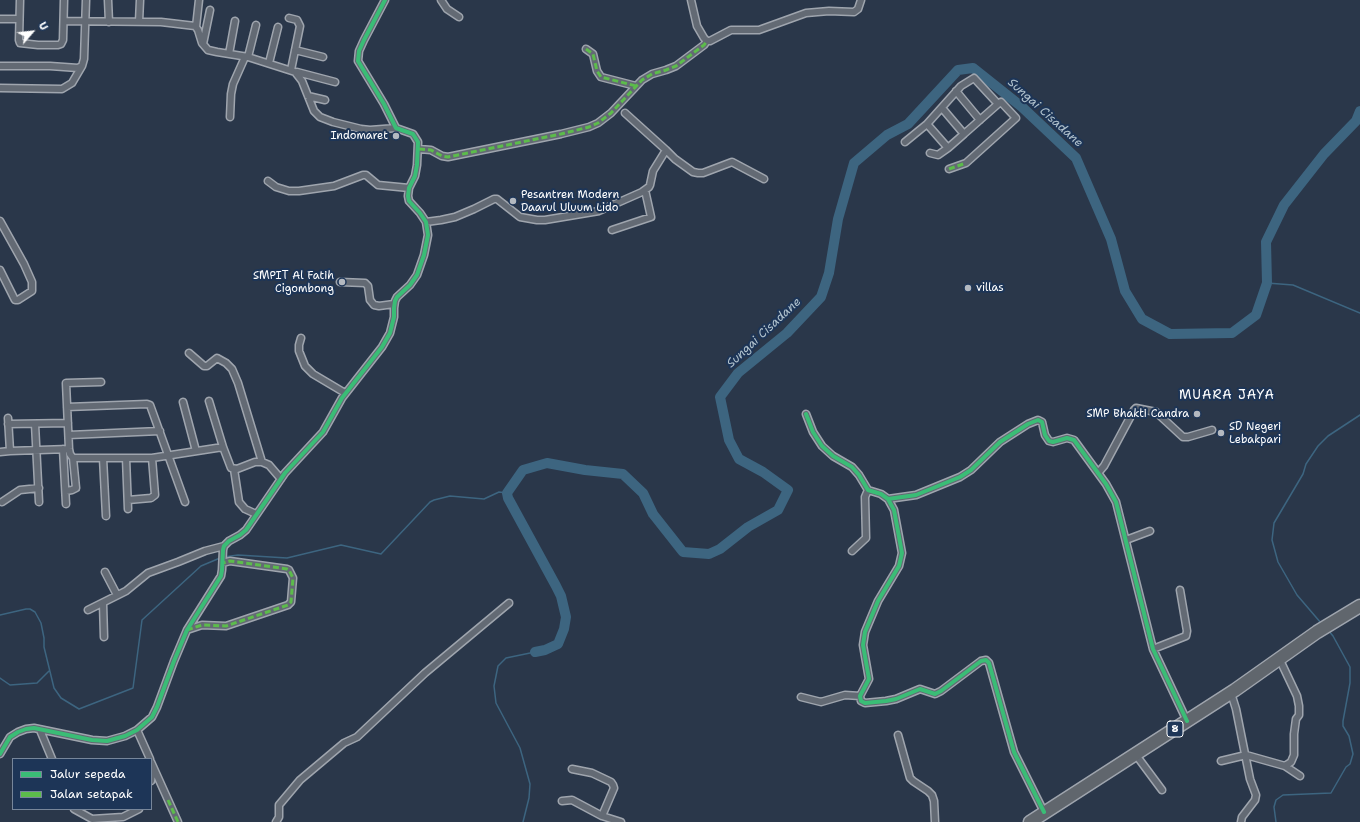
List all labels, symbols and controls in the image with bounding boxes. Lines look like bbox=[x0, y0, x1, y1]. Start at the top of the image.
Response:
north arrow bbox=[12, 12, 52, 52]
text: U bbox=[35, 19, 51, 33]
water label: Sungai Cisadane bbox=[1004, 75, 1086, 151]
place label: Indomaret bbox=[330, 129, 388, 143]
marker: Indomaret bbox=[391, 131, 401, 141]
place label: Pesantren Modern Daarul Uluum Lido bbox=[521, 188, 619, 214]
marker: Pesantren Modern Daarul Uluum Lido bbox=[508, 196, 518, 206]
place label: SMPIT Al Fatih Cigombong bbox=[253, 269, 334, 295]
marker: SMPIT Al Fatih Cigombong bbox=[337, 277, 347, 287]
place label: villas bbox=[976, 281, 1004, 295]
marker: villas bbox=[963, 283, 973, 293]
water label: Sungai Cisadane bbox=[724, 295, 804, 371]
district label: MUARA JAYA bbox=[1179, 388, 1275, 404]
place label: SMP Bhakti Candra bbox=[1086, 407, 1189, 421]
marker: SMP Bhakti Candra bbox=[1192, 409, 1202, 419]
place label: SD Negeri Lebakpari bbox=[1229, 420, 1281, 446]
marker: SD Negeri Lebakpari bbox=[1216, 428, 1226, 438]
road number: 8 bbox=[1167, 721, 1183, 737]
legend bbox=[12, 758, 152, 810]
text: Jalur sepeda bbox=[50, 766, 126, 782]
text: Jalan setapak bbox=[50, 786, 133, 802]

